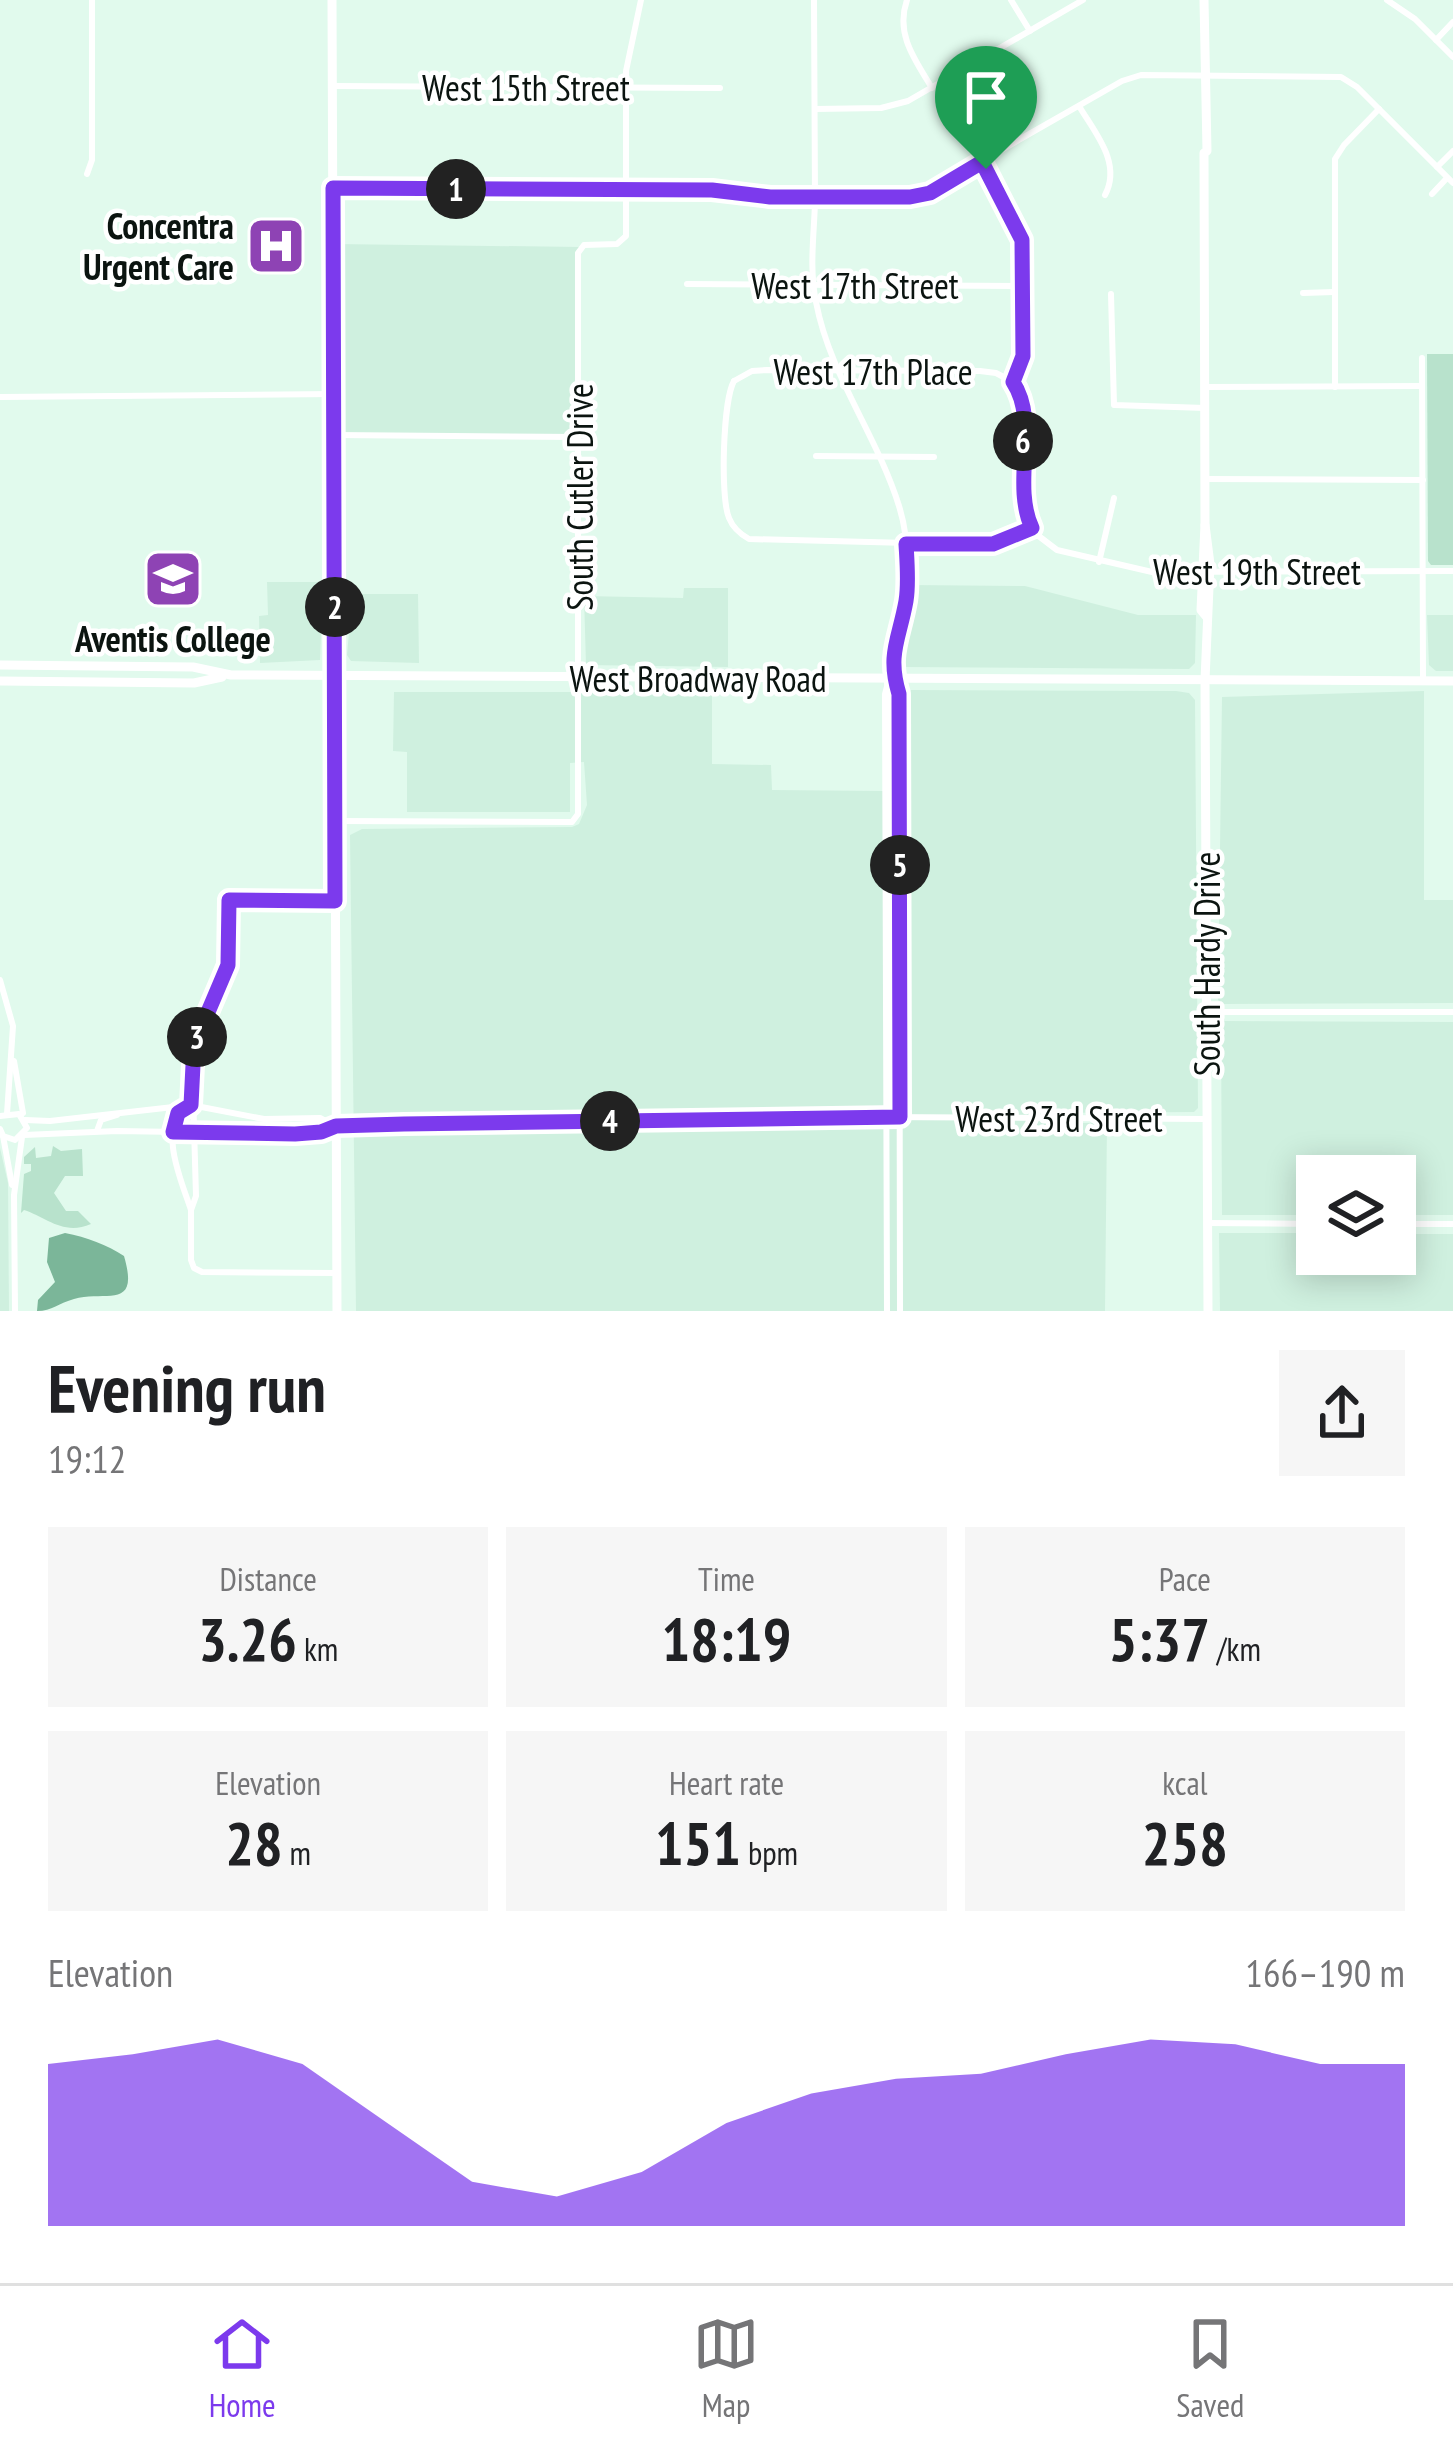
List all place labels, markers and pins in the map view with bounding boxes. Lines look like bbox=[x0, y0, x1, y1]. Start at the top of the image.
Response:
pin bbox=[935, 46, 1037, 169]
pin: 1 bbox=[426, 159, 486, 219]
place label: Concentra Urgent Care bbox=[83, 202, 234, 290]
hospital icon: Concentra Urgent Care bbox=[245, 215, 307, 277]
pin: 6 bbox=[993, 411, 1053, 471]
school or university icon: Aventis College bbox=[142, 548, 204, 610]
pin: 2 bbox=[305, 577, 365, 637]
place label: Aventis College bbox=[74, 615, 271, 662]
pin: 5 bbox=[870, 835, 930, 895]
pin: 3 bbox=[167, 1007, 227, 1067]
pin: 4 bbox=[580, 1091, 640, 1151]

